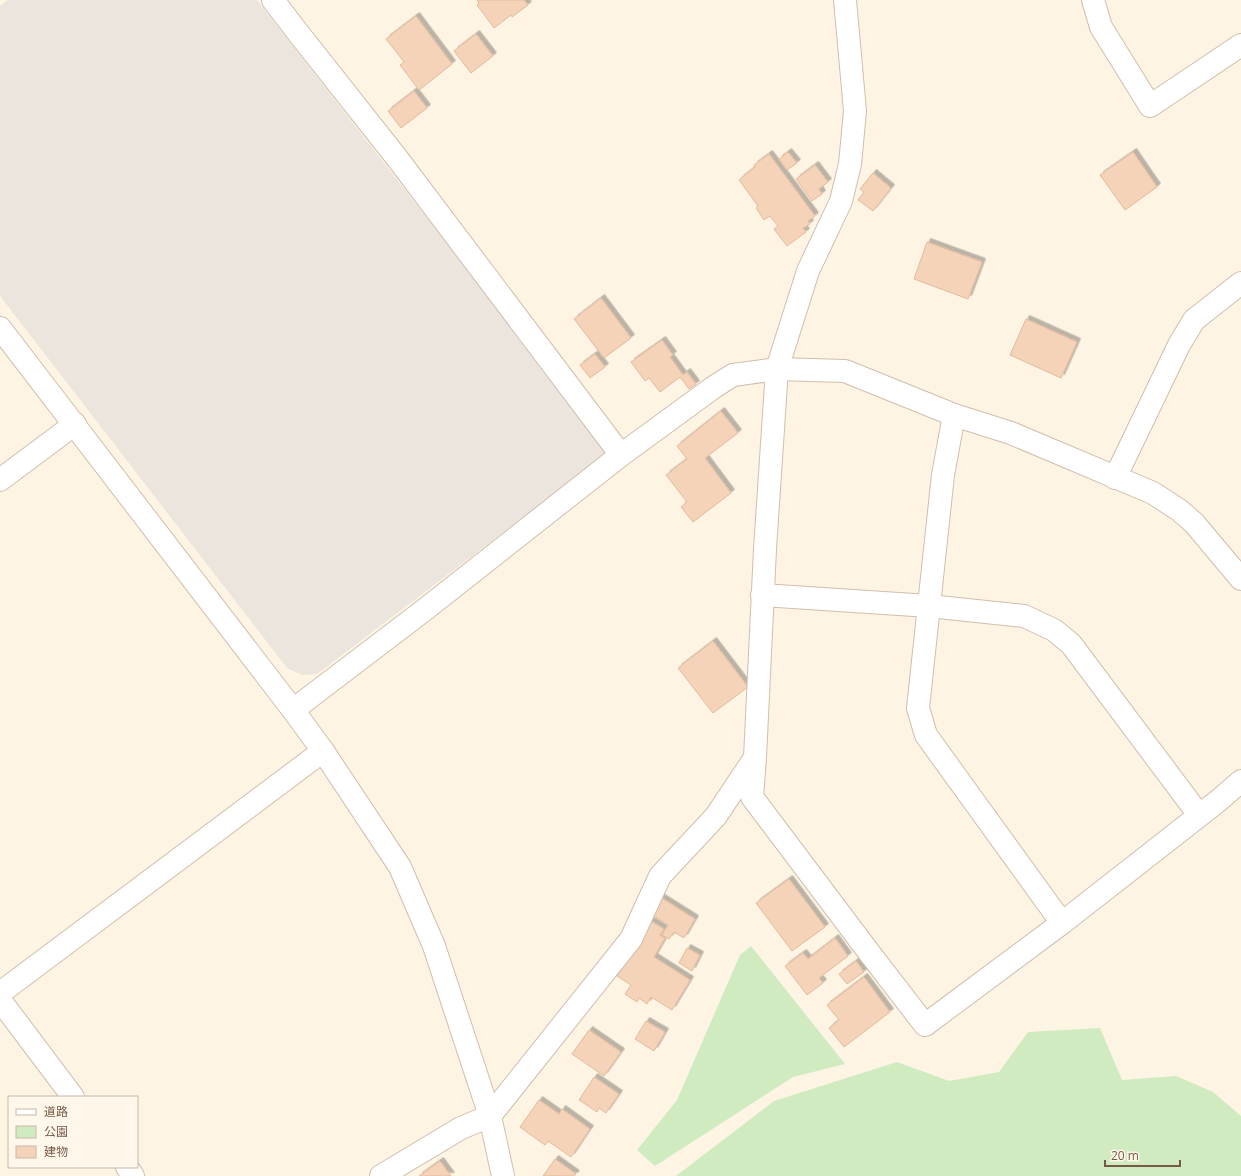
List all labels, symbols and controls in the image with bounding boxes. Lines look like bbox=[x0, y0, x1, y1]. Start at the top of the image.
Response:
legend bbox=[8, 1096, 138, 1168]
text: 道路 bbox=[44, 1103, 68, 1120]
text: 公園 bbox=[44, 1123, 68, 1140]
scale bar bbox=[1105, 1142, 1180, 1168]
text: 建物 bbox=[44, 1143, 68, 1160]
text: 20 m bbox=[1111, 1147, 1139, 1164]

